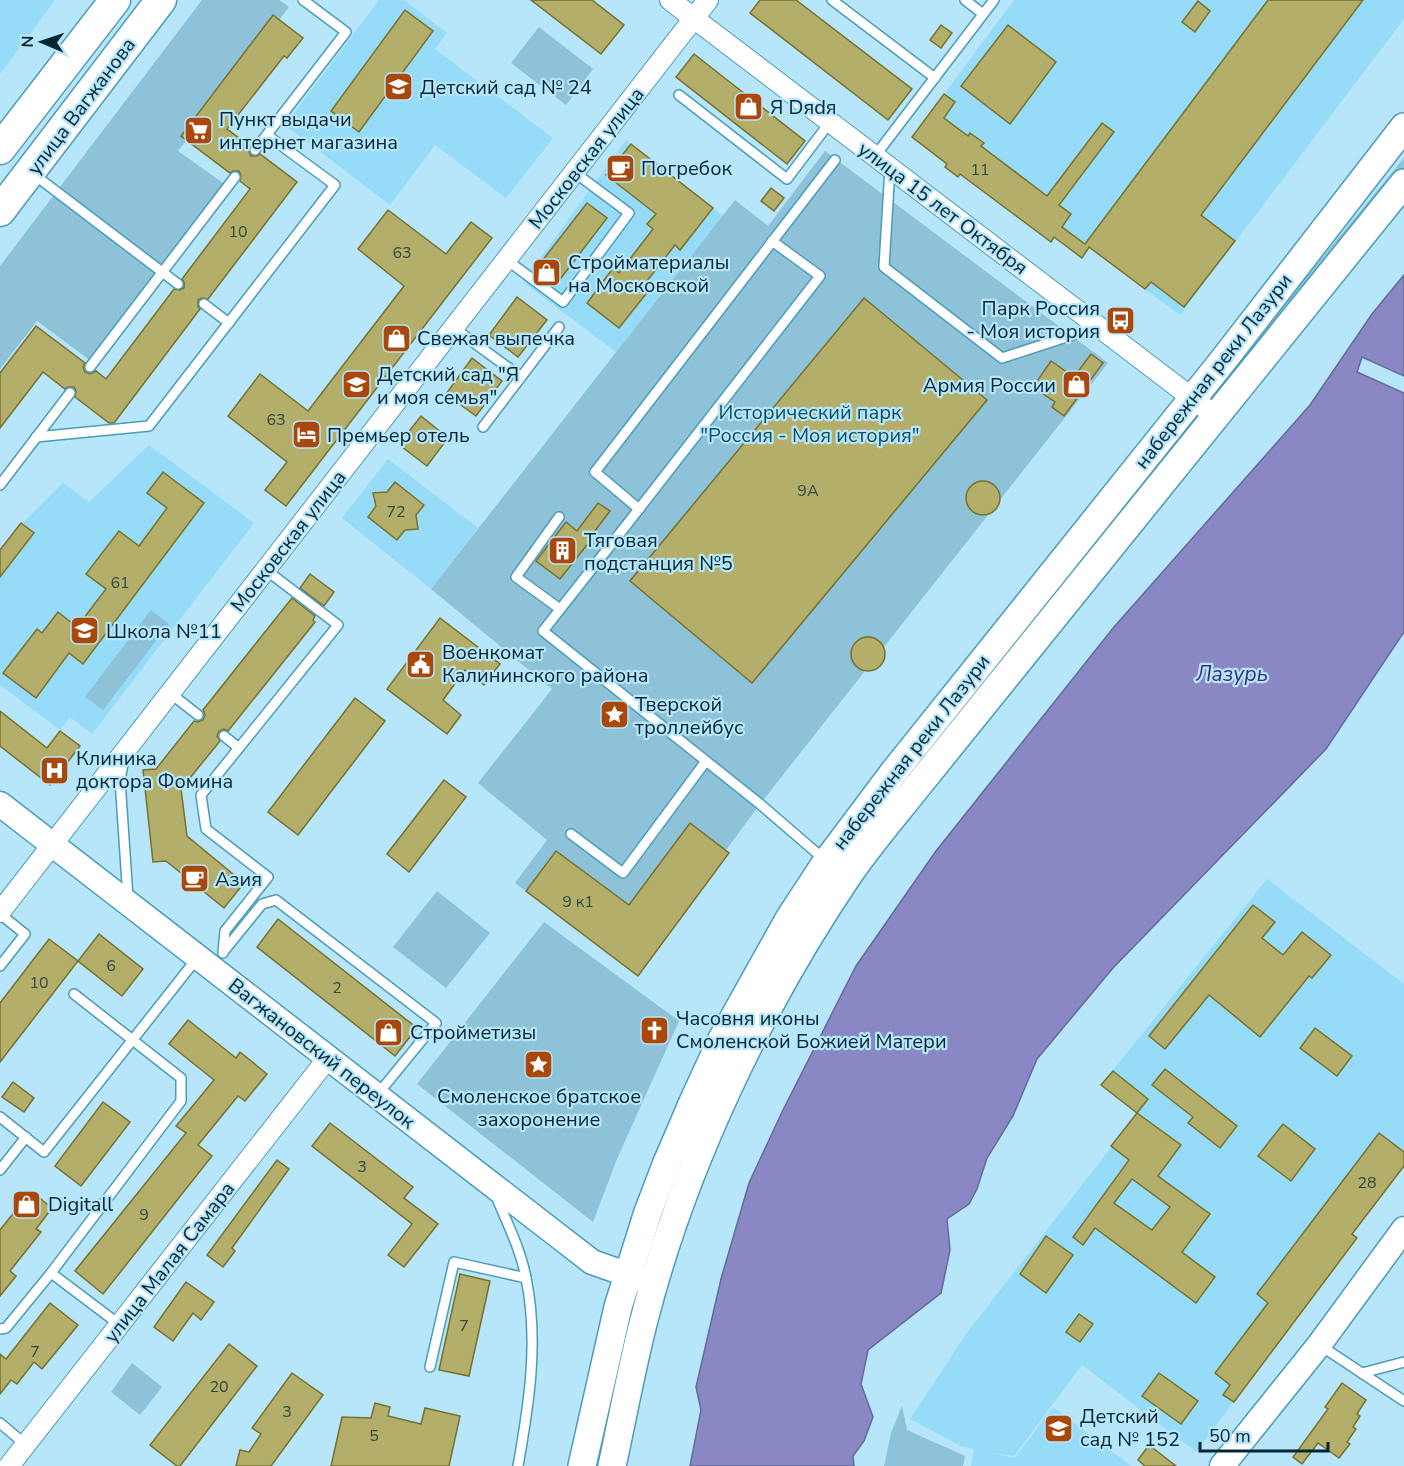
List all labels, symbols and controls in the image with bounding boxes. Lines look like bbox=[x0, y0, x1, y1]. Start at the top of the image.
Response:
north arrow bbox=[12, 12, 72, 72]
street label: улица Вагжанова bbox=[21, 32, 142, 180]
text: N bbox=[17, 35, 39, 48]
school or university icon: Детский сад № 24 bbox=[383, 71, 415, 103]
place label: Детский сад № 24 bbox=[420, 74, 592, 101]
street label: Московская улица bbox=[522, 82, 650, 235]
shop icon: Я Dяdя bbox=[733, 91, 765, 123]
place label: Я Dяdя bbox=[770, 94, 837, 121]
place label: Пункт выдачи интернет магазина bbox=[219, 106, 398, 156]
supermarket icon: Пункт выдачи интернет магазина bbox=[182, 115, 214, 147]
street label: улица 15 лет Октября bbox=[852, 136, 1033, 281]
cafe icon: Погребок bbox=[604, 152, 636, 184]
place label: Погребок bbox=[641, 155, 732, 182]
house number: 11 bbox=[970, 159, 990, 181]
house number: 10 bbox=[228, 221, 248, 243]
house number: 63 bbox=[392, 242, 412, 264]
place label: Стройматериалы на Московской bbox=[568, 249, 729, 299]
shop icon: Стройматериалы на Московской bbox=[531, 257, 563, 289]
street label: набережная реки Лазури bbox=[1129, 268, 1298, 475]
place label: Парк Россия - Моя история bbox=[966, 295, 1100, 345]
bus stop icon: Парк Россия - Моя история bbox=[1105, 304, 1137, 336]
shop icon: Свежая выпечка bbox=[380, 322, 412, 354]
place label: Свежая выпечка bbox=[417, 325, 575, 352]
place label: Детский сад "Я и моя семья" bbox=[377, 361, 519, 411]
school or university icon: Детский сад "Я и моя семья" bbox=[340, 369, 372, 401]
shop icon: Армия России bbox=[1061, 369, 1093, 401]
place label: Армия России bbox=[923, 372, 1056, 399]
park label: Исторический парк "Россия - Моя история" bbox=[700, 399, 920, 449]
house number: 63 bbox=[266, 409, 286, 431]
hotel icon: Премьер отель bbox=[290, 419, 322, 451]
place label: Премьер отель bbox=[327, 422, 470, 449]
street label: Московская улица bbox=[224, 465, 352, 618]
house number: 9А bbox=[797, 480, 819, 502]
house number: 72 bbox=[386, 501, 406, 523]
place label: Тяговая подстанция №5 bbox=[584, 527, 733, 577]
building icon: Тяговая подстанция №5 bbox=[547, 535, 579, 567]
house number: 61 bbox=[110, 572, 130, 594]
school or university icon: Школа №11 bbox=[69, 615, 101, 647]
place label: Школа №11 bbox=[106, 618, 222, 645]
place label: Военкомат Калининского района bbox=[442, 639, 649, 689]
public building icon: Военкомат Калининского района bbox=[405, 648, 437, 680]
street label: набережная реки Лазури bbox=[827, 649, 996, 856]
water label: Лазурь bbox=[1195, 660, 1268, 688]
place label: Тверской троллейбус bbox=[635, 691, 743, 741]
place icon: Тверской троллейбус bbox=[598, 699, 630, 731]
place label: Клиника доктора Фомина bbox=[76, 745, 233, 795]
hospital icon: Клиника доктора Фомина bbox=[39, 754, 71, 786]
cafe icon: Азия bbox=[178, 863, 210, 895]
place label: Азия bbox=[215, 866, 262, 893]
house number: 9 к1 bbox=[562, 891, 594, 913]
house number: 6 bbox=[106, 955, 116, 977]
house number: 10 bbox=[29, 972, 49, 994]
street label: Вагжановский переулок bbox=[223, 972, 421, 1135]
house number: 2 bbox=[332, 977, 342, 999]
place label: Часовня иконы Смоленской Божией Матери bbox=[676, 1005, 947, 1055]
church icon: Часовня иконы Смоленской Божией Матери bbox=[639, 1014, 671, 1046]
shop icon: Стройметизы bbox=[373, 1016, 405, 1048]
place label: Стройметизы bbox=[410, 1019, 536, 1046]
place icon: Смоленское братское захоронение bbox=[523, 1049, 555, 1081]
place label: Смоленское братское захоронение bbox=[437, 1083, 641, 1133]
house number: 3 bbox=[357, 1156, 367, 1178]
house number: 28 bbox=[1357, 1172, 1377, 1194]
street label: улица Малая Самара bbox=[98, 1176, 241, 1348]
shop icon: Digitall bbox=[11, 1188, 43, 1220]
place label: Digitall bbox=[48, 1191, 113, 1218]
house number: 9 bbox=[139, 1204, 149, 1226]
house number: 7 bbox=[459, 1315, 469, 1337]
house number: 7 bbox=[30, 1341, 40, 1363]
house number: 20 bbox=[209, 1376, 229, 1398]
house number: 3 bbox=[282, 1401, 292, 1423]
place label: Детский сад № 152 bbox=[1080, 1403, 1180, 1453]
school or university icon: Детский сад № 152 bbox=[1043, 1412, 1075, 1444]
scale bar bbox=[1200, 1415, 1328, 1453]
text: 50 m bbox=[1209, 1424, 1251, 1448]
house number: 5 bbox=[369, 1425, 379, 1447]

